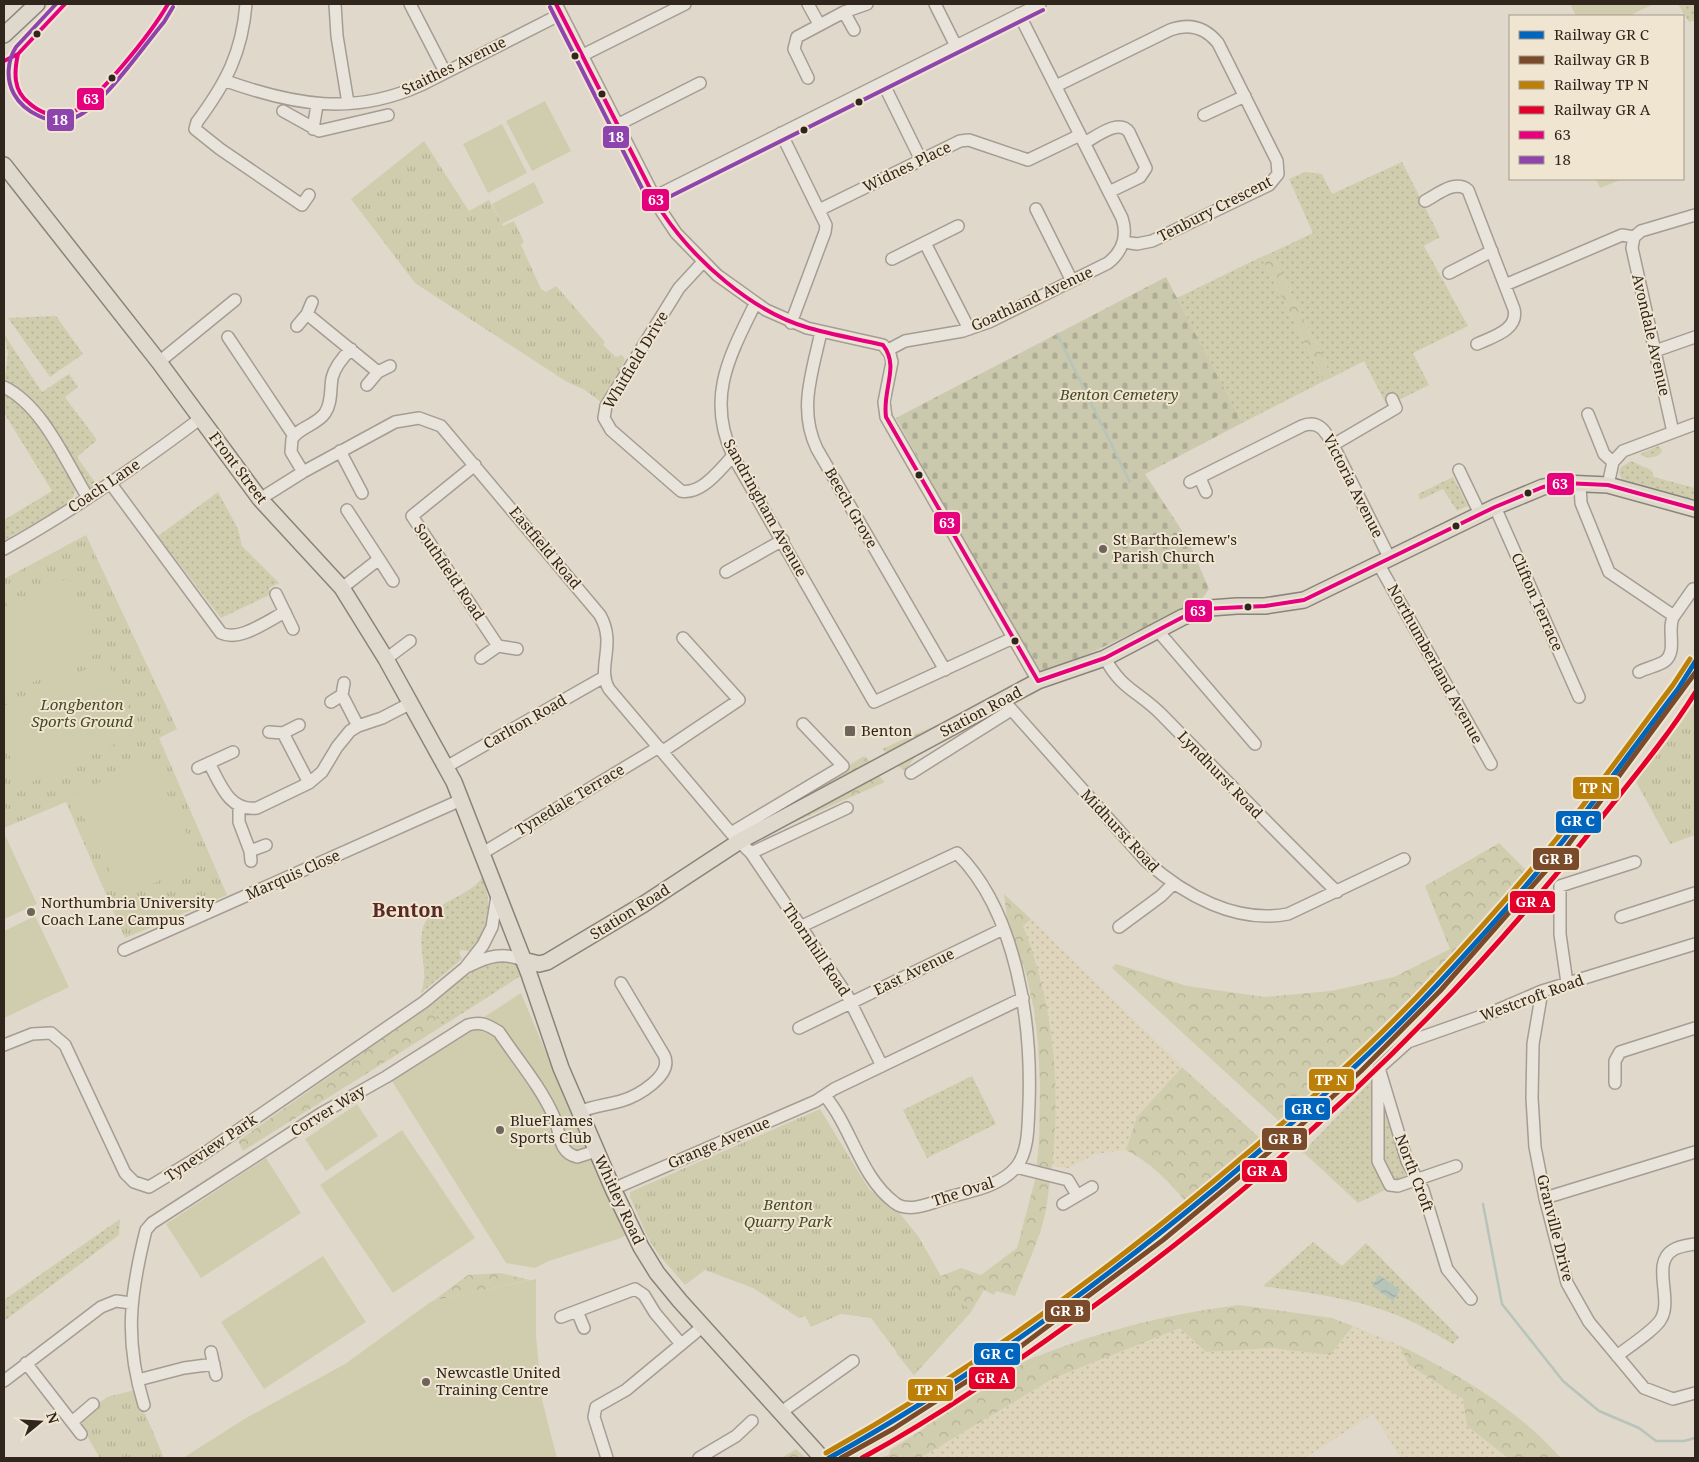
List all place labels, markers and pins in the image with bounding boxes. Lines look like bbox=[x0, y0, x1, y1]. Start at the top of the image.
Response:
unlabelled marker bbox=[32, 29, 42, 39]
unlabelled marker bbox=[570, 51, 580, 61]
unlabelled marker bbox=[107, 73, 117, 83]
unlabelled marker bbox=[597, 89, 607, 99]
unlabelled marker bbox=[854, 97, 864, 107]
unlabelled marker bbox=[799, 125, 809, 135]
unlabelled marker bbox=[914, 470, 924, 480]
unlabelled marker bbox=[1523, 488, 1533, 498]
unlabelled marker bbox=[1451, 521, 1461, 531]
place label: St Bartholemew's Parish Church bbox=[1113, 529, 1237, 566]
marker: St Bartholemew's Parish Church bbox=[1097, 543, 1109, 555]
unlabelled marker bbox=[1243, 602, 1253, 612]
unlabelled marker bbox=[1010, 636, 1020, 646]
place label: Benton bbox=[861, 720, 912, 740]
marker: Benton bbox=[843, 724, 857, 738]
place label: Northumbria University Coach Lane Campus bbox=[41, 892, 215, 929]
marker: Northumbria University Coach Lane Campus bbox=[25, 906, 37, 918]
place label: BlueFlames Sports Club bbox=[510, 1110, 593, 1147]
marker: BlueFlames Sports Club bbox=[494, 1124, 506, 1136]
place label: Newcastle United Training Centre bbox=[436, 1362, 561, 1399]
marker: Newcastle United Training Centre bbox=[420, 1376, 432, 1388]

